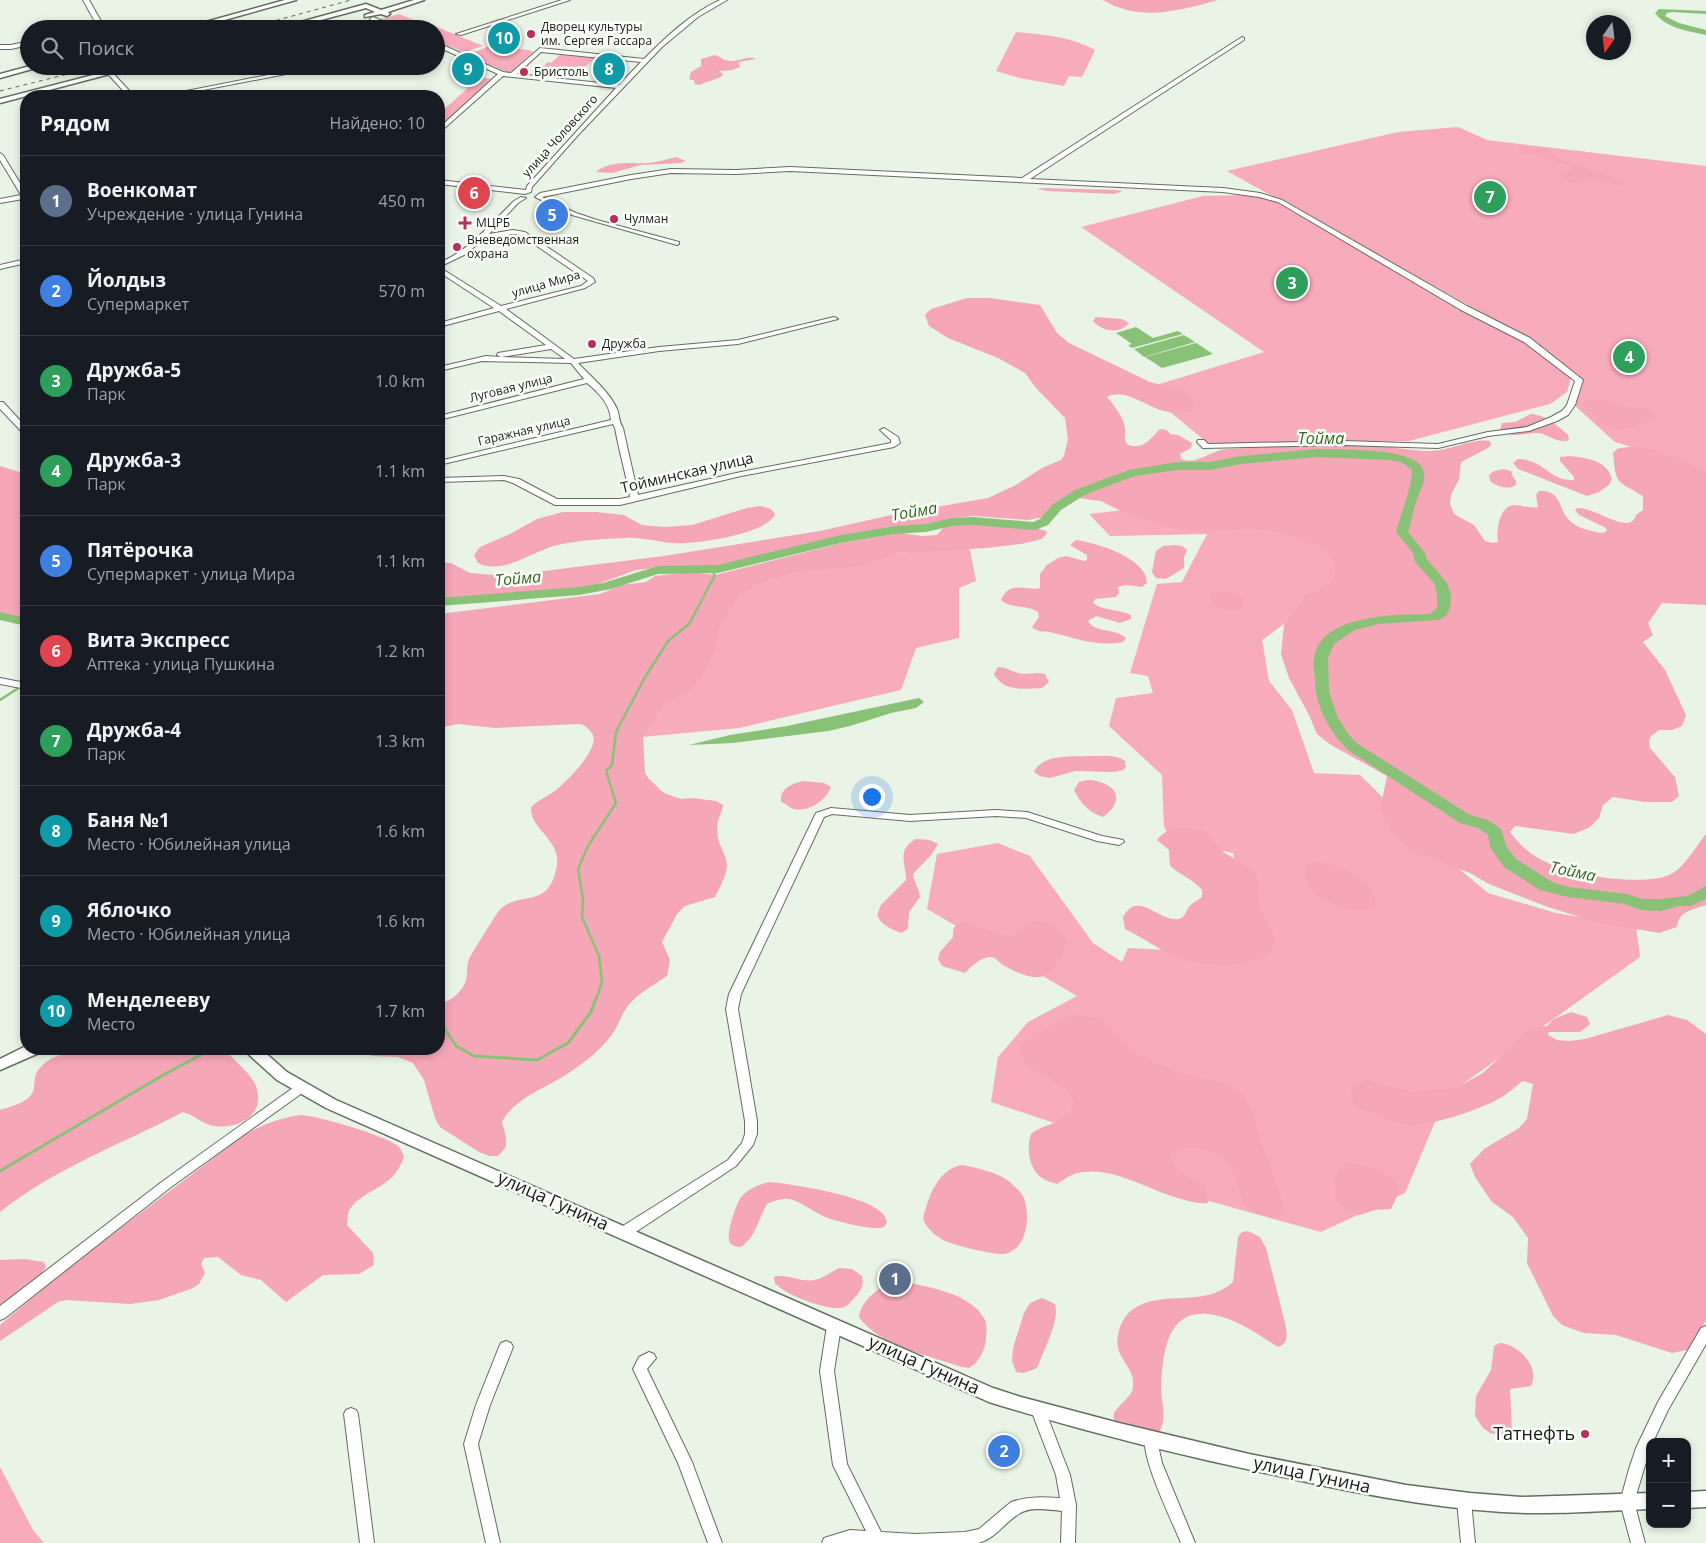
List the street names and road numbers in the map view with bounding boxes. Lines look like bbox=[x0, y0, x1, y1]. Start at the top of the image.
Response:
street label: улица Чоловского bbox=[518, 91, 601, 181]
street label: улица Мира bbox=[510, 266, 582, 301]
street label: Луговая улица bbox=[468, 369, 554, 406]
street label: Гаражная улица bbox=[476, 412, 572, 449]
street label: Тойминская улица bbox=[618, 447, 755, 497]
street label: улица Гунина bbox=[494, 1165, 613, 1235]
street label: улица Гунина bbox=[865, 1329, 984, 1399]
street label: улица Гунина bbox=[1251, 1450, 1373, 1498]

